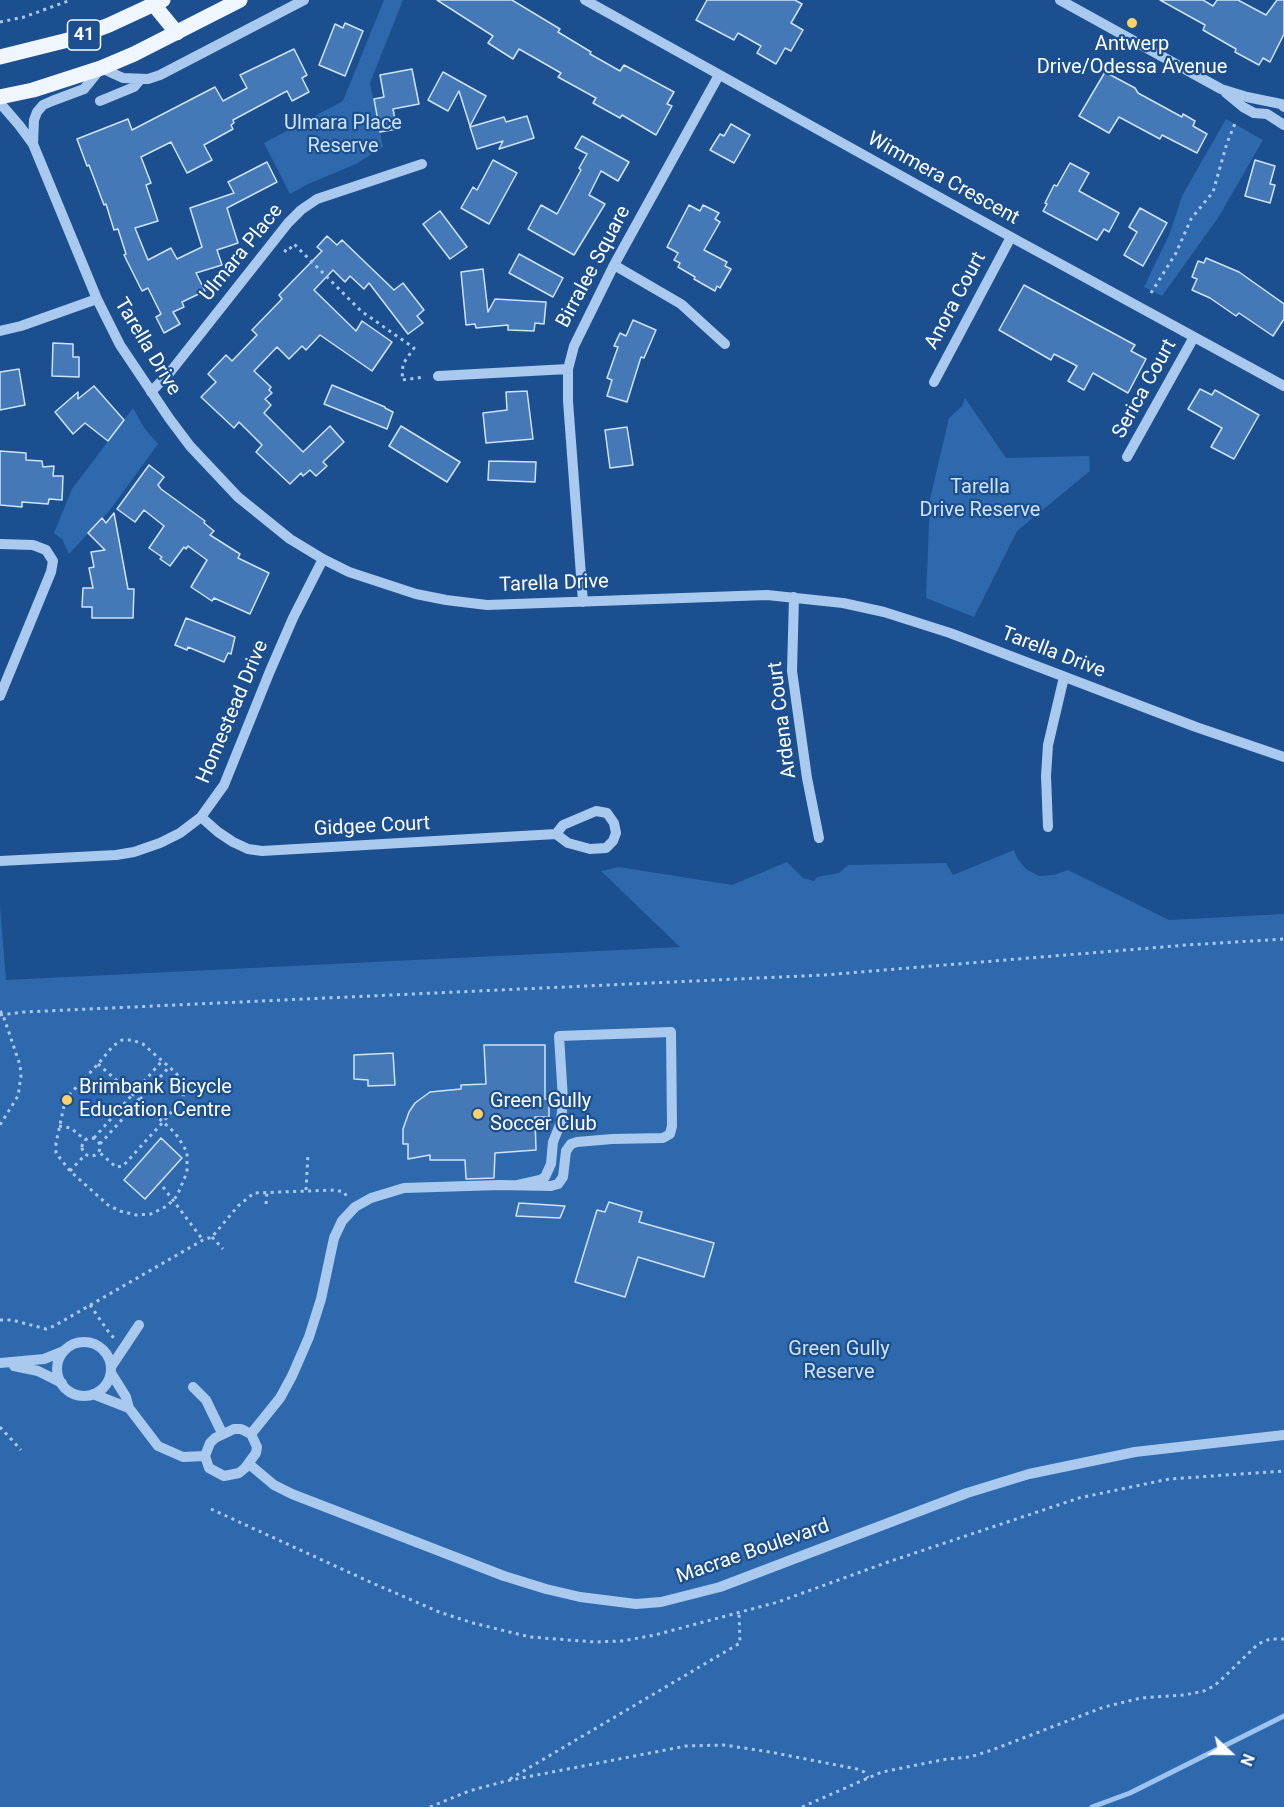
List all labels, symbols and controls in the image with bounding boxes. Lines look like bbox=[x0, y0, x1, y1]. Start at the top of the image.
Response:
marker: Antwerp Drive/Odessa Avenue bbox=[1125, 16, 1139, 30]
road number: 41 bbox=[68, 20, 100, 50]
place label: Antwerp Drive/Odessa Avenue bbox=[1037, 33, 1227, 80]
park label: Ulmara Place Reserve bbox=[284, 112, 402, 159]
street label: Wimmera Crescent bbox=[863, 127, 1023, 231]
street label: Ulmara Place bbox=[196, 200, 288, 306]
street label: Birralee Square bbox=[552, 202, 636, 332]
street label: Anora Court bbox=[920, 248, 992, 354]
street label: Tarella Drive bbox=[109, 294, 185, 400]
street label: Serica Court bbox=[1108, 335, 1182, 443]
park label: Tarella Drive Reserve bbox=[920, 476, 1040, 523]
street label: Tarella Drive bbox=[499, 570, 609, 598]
street label: Tarella Drive bbox=[998, 622, 1108, 684]
street label: Homestead Drive bbox=[192, 637, 274, 787]
street label: Ardena Court bbox=[764, 660, 802, 780]
street label: Gidgee Court bbox=[313, 812, 431, 842]
place label: Brimbank Bicycle Education Centre bbox=[79, 1076, 232, 1123]
place label: Green Gully Soccer Club bbox=[490, 1090, 597, 1137]
marker: Brimbank Bicycle Education Centre bbox=[60, 1093, 74, 1107]
marker: Green Gully Soccer Club bbox=[471, 1107, 485, 1121]
park label: Green Gully Reserve bbox=[788, 1338, 890, 1385]
street label: Macrae Boulevard bbox=[673, 1515, 833, 1589]
north arrow bbox=[1200, 1723, 1260, 1783]
text: N bbox=[1236, 1751, 1258, 1769]

